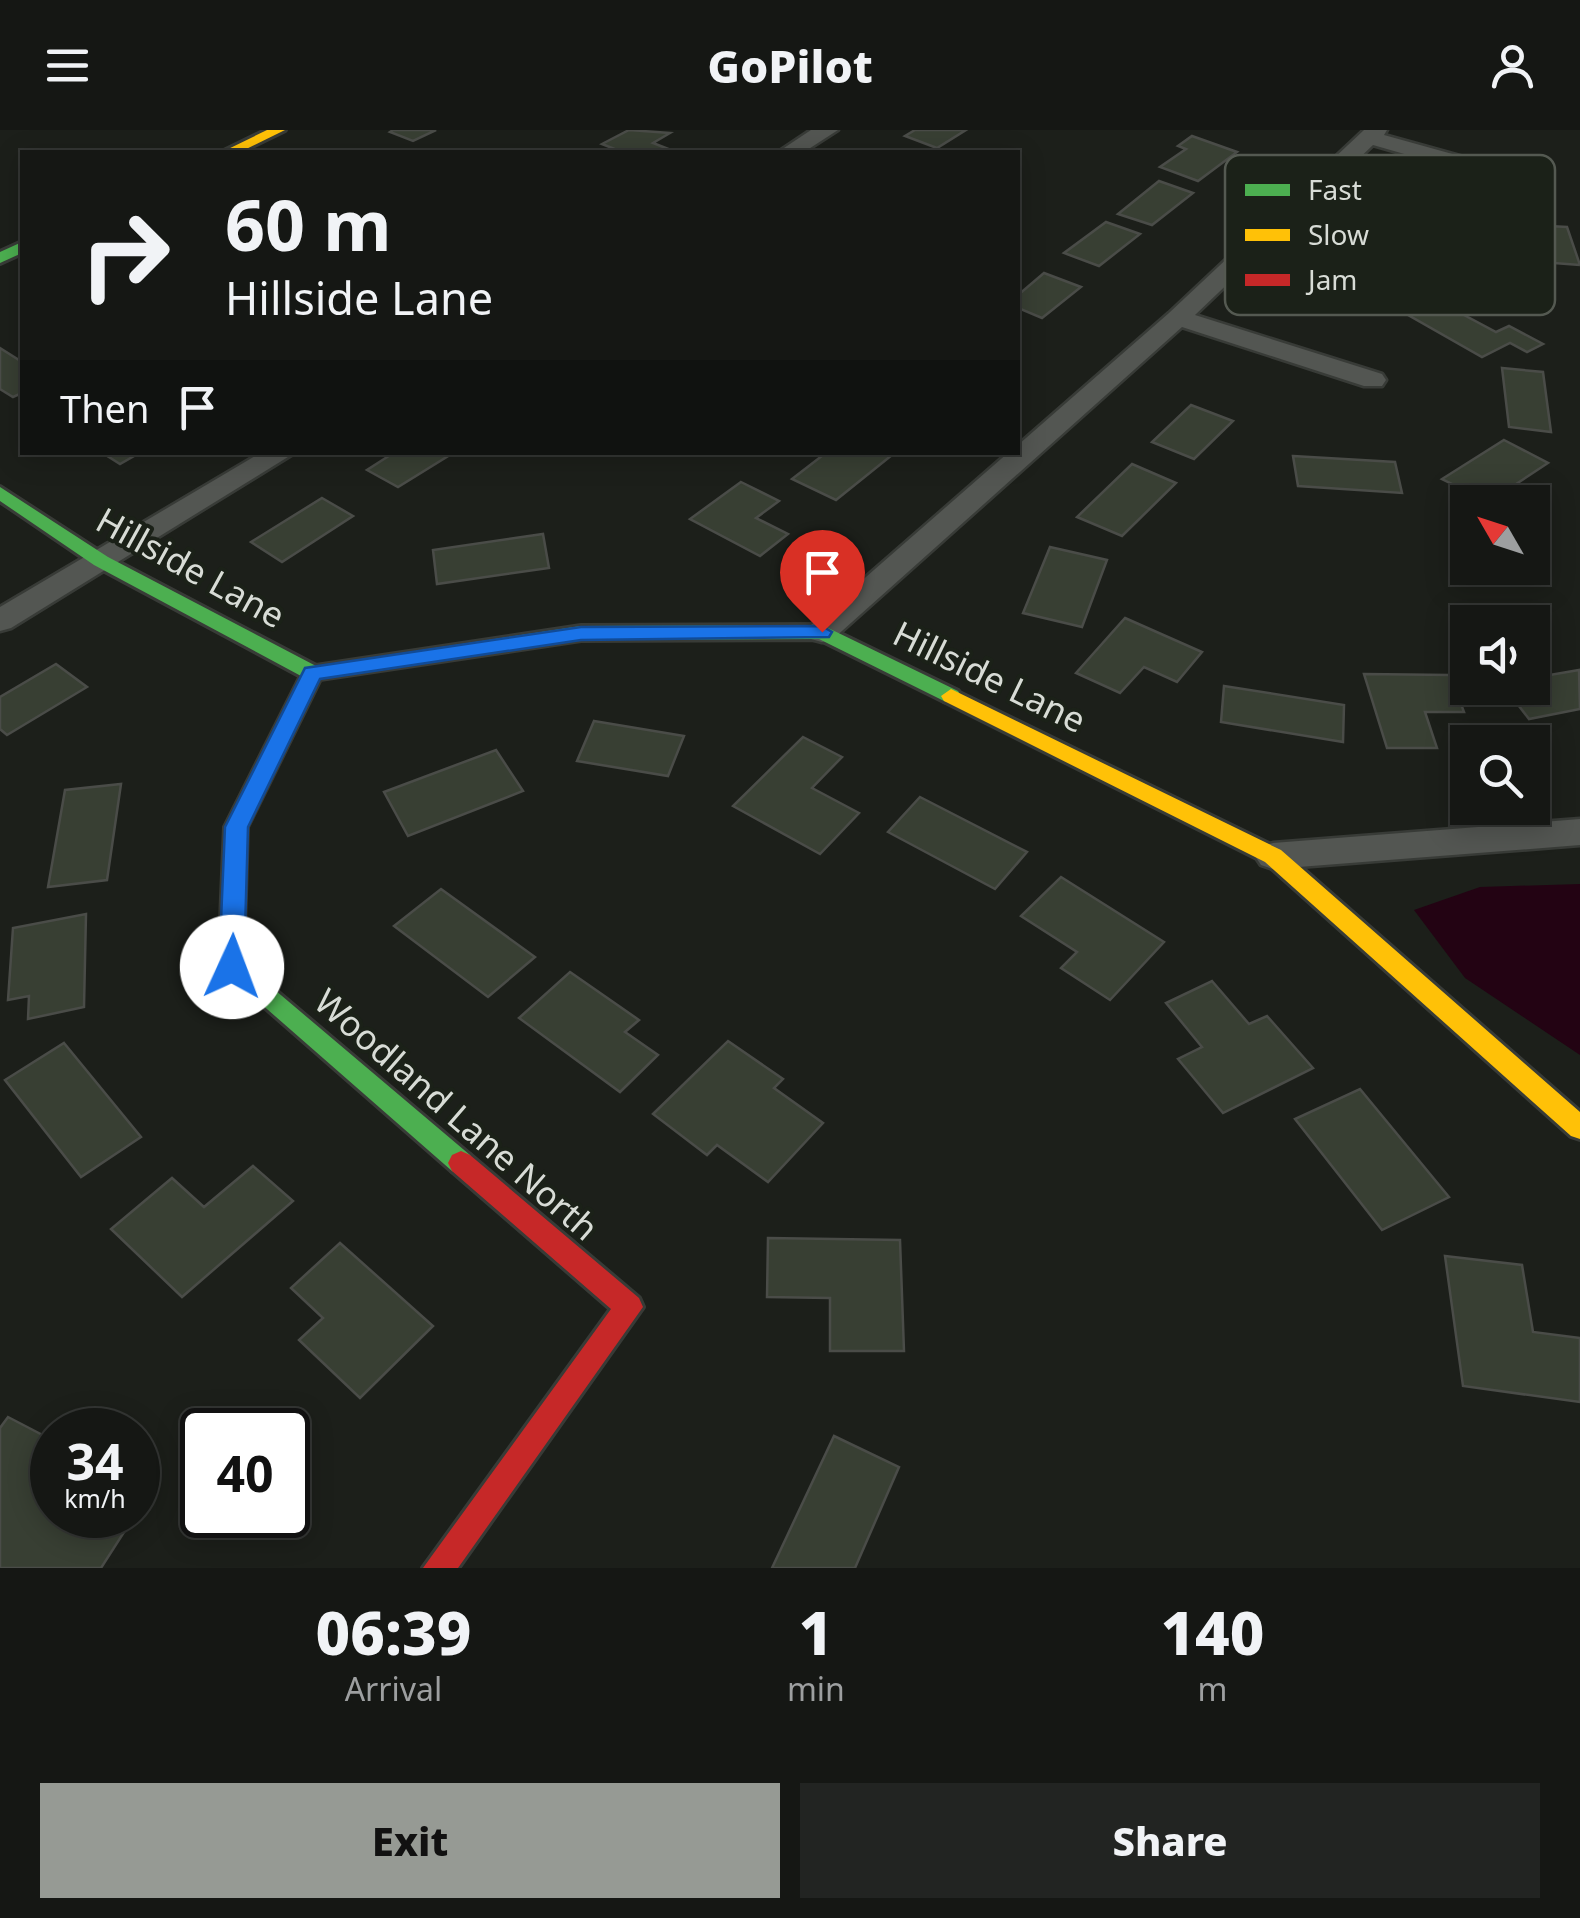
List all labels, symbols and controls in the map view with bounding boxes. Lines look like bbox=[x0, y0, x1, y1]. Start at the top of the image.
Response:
text: GoPilot bbox=[707, 35, 873, 96]
icon: menu bbox=[40, 38, 95, 93]
icon: person bbox=[1485, 38, 1540, 93]
legend bbox=[1225, 155, 1555, 315]
text: Fast bbox=[1308, 170, 1362, 208]
text: 60 m bbox=[225, 176, 392, 272]
icon: right bbox=[60, 190, 190, 320]
text: Slow bbox=[1308, 215, 1369, 253]
text: Jam bbox=[1305, 260, 1358, 298]
text: Hillside Lane bbox=[225, 267, 493, 328]
icon: arrive bbox=[170, 380, 225, 435]
text: Then bbox=[60, 382, 150, 434]
north arrow bbox=[1450, 485, 1550, 585]
map controls bbox=[1450, 485, 1550, 825]
street label: Hillside Lane bbox=[88, 496, 294, 638]
pin bbox=[780, 530, 865, 633]
icon: arrive bbox=[795, 545, 850, 600]
button: sound bbox=[1450, 605, 1550, 705]
street label: Hillside Lane bbox=[886, 609, 1094, 743]
button: search bbox=[1450, 725, 1550, 825]
position arrow bbox=[180, 915, 284, 1019]
street label: Woodland Lane North bbox=[305, 978, 609, 1250]
speed limit sign: 40 bbox=[180, 1408, 310, 1538]
text: 34 bbox=[66, 1427, 124, 1495]
text: km/h bbox=[64, 1481, 126, 1515]
text: 06:39 bbox=[316, 1591, 471, 1673]
text: 1 bbox=[799, 1591, 833, 1673]
text: 140 bbox=[1160, 1591, 1264, 1673]
text: Arrival bbox=[345, 1667, 442, 1710]
text: min bbox=[787, 1667, 845, 1710]
text: m bbox=[1197, 1667, 1227, 1710]
button: Exit bbox=[40, 1783, 780, 1898]
button: Share bbox=[800, 1783, 1540, 1898]

